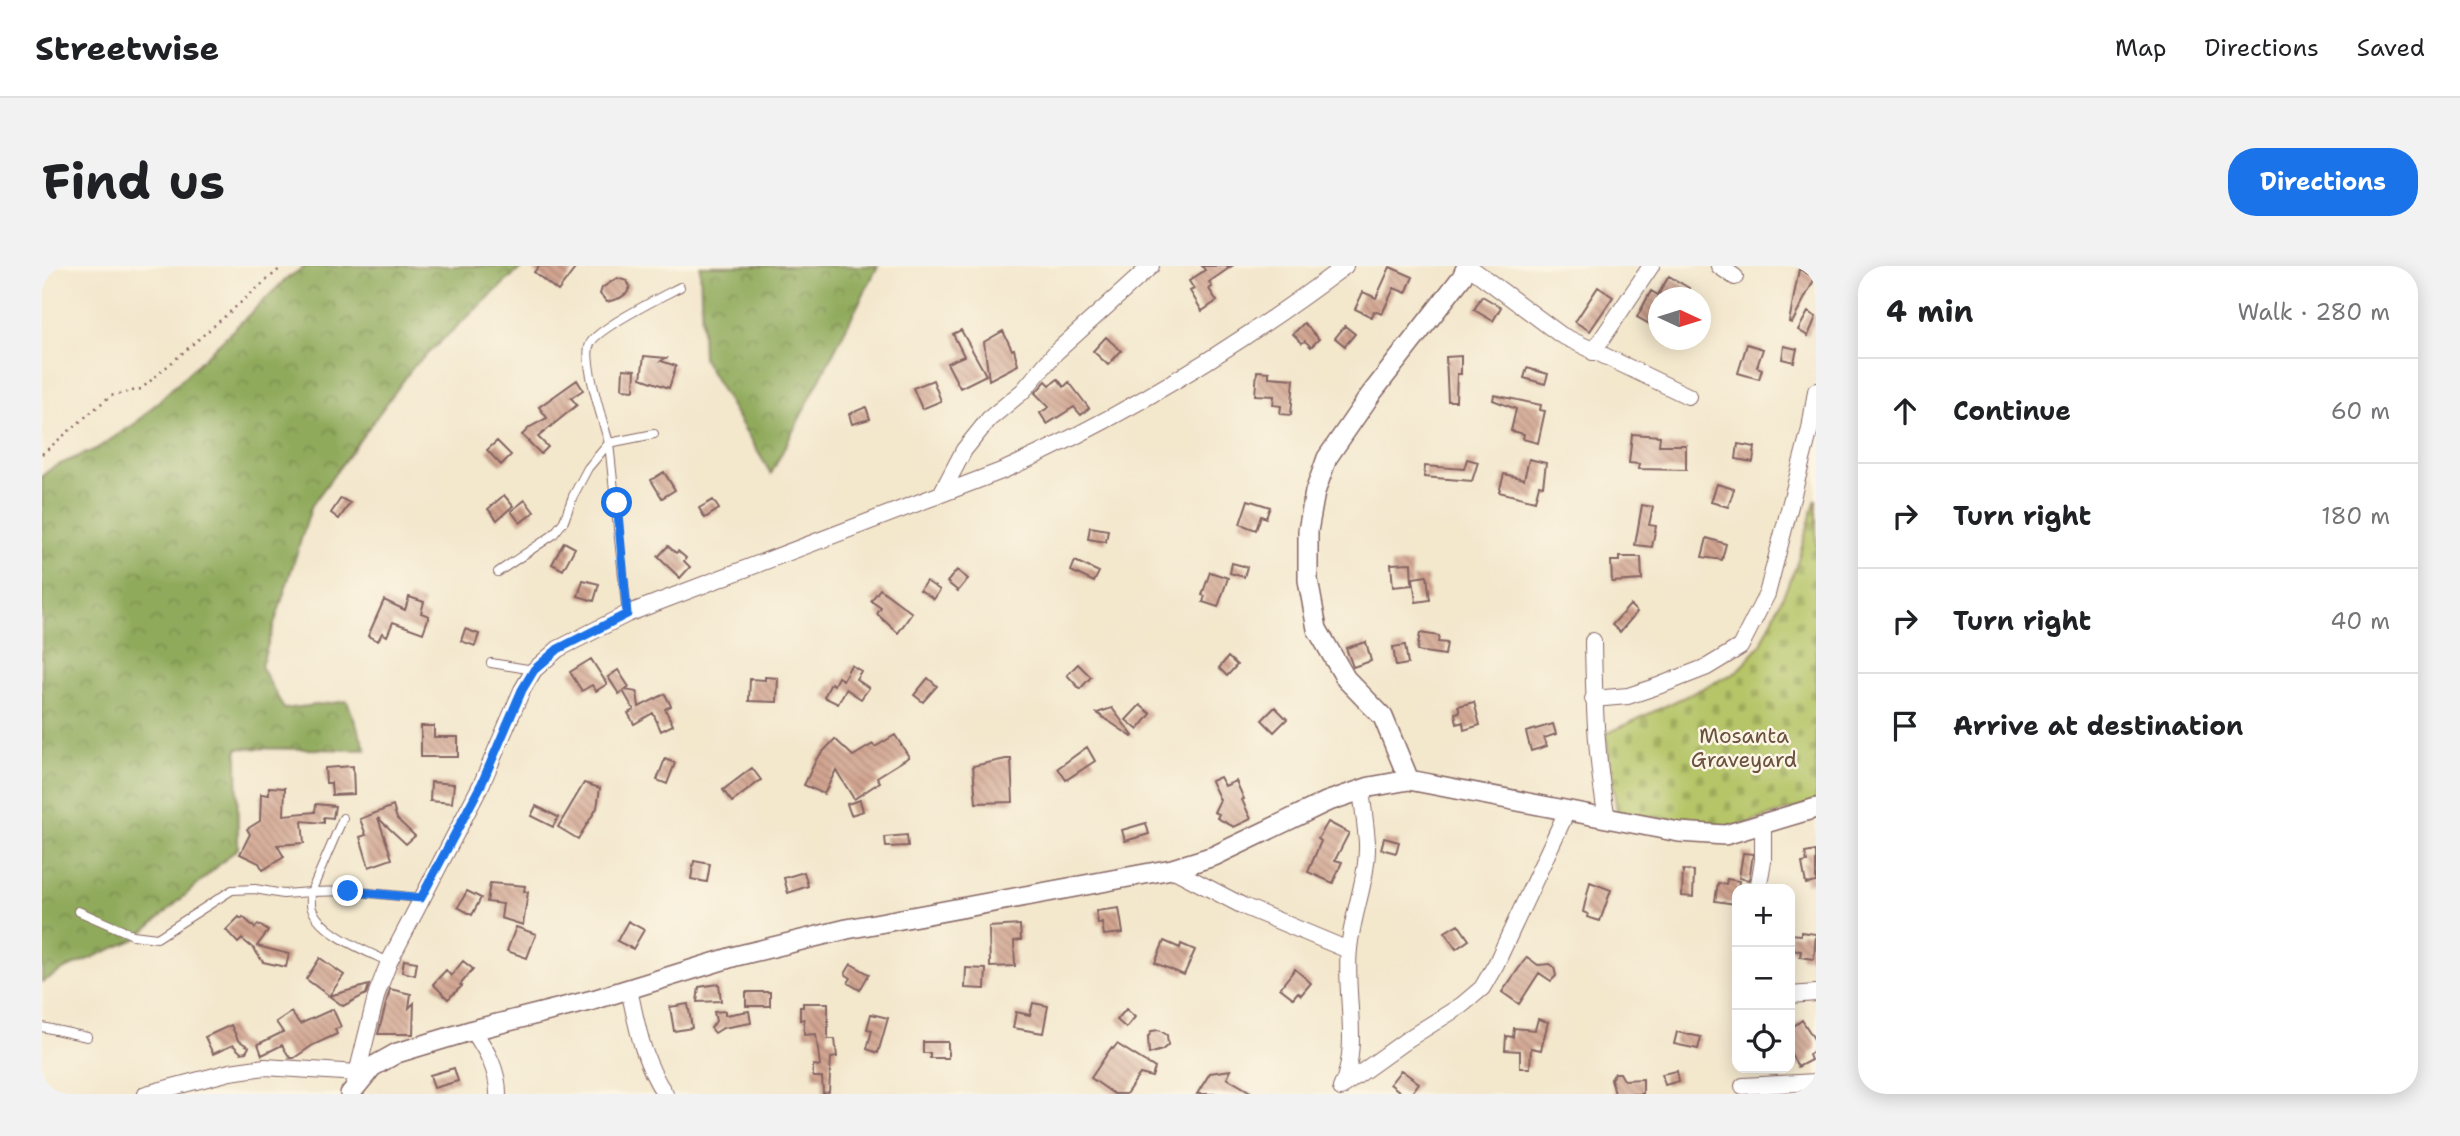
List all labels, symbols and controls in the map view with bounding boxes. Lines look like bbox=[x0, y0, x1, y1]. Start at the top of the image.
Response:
text: Streetwise bbox=[35, 26, 219, 71]
text: Map bbox=[2115, 32, 2166, 64]
text: Directions bbox=[2204, 32, 2319, 64]
text: Saved bbox=[2357, 32, 2425, 64]
button: Directions bbox=[2228, 148, 2418, 216]
text: Find us bbox=[42, 149, 225, 215]
north arrow bbox=[1648, 287, 1711, 350]
text: 4 min bbox=[1886, 291, 1973, 332]
text: Walk · 280 m bbox=[2237, 297, 2390, 327]
icon: ahead bbox=[1886, 392, 1924, 430]
text: Continue bbox=[1953, 393, 2071, 428]
text: 60 m bbox=[2331, 396, 2390, 426]
route start bbox=[601, 487, 632, 518]
icon: right bbox=[1886, 497, 1924, 535]
text: Turn right bbox=[1953, 498, 2091, 533]
text: 180 m bbox=[2321, 501, 2390, 531]
icon: right bbox=[1886, 602, 1924, 640]
text: Turn right bbox=[1953, 603, 2091, 638]
text: 40 m bbox=[2330, 606, 2390, 636]
icon: arrive bbox=[1886, 707, 1924, 745]
text: Arrive at destination bbox=[1953, 708, 2243, 743]
park label: Mosanta Graveyard bbox=[1691, 722, 1797, 774]
route end bbox=[332, 875, 363, 906]
map controls bbox=[1732, 884, 1795, 1073]
button: + bbox=[1732, 884, 1795, 947]
button: − bbox=[1732, 947, 1795, 1010]
button: locate bbox=[1732, 1010, 1795, 1073]

